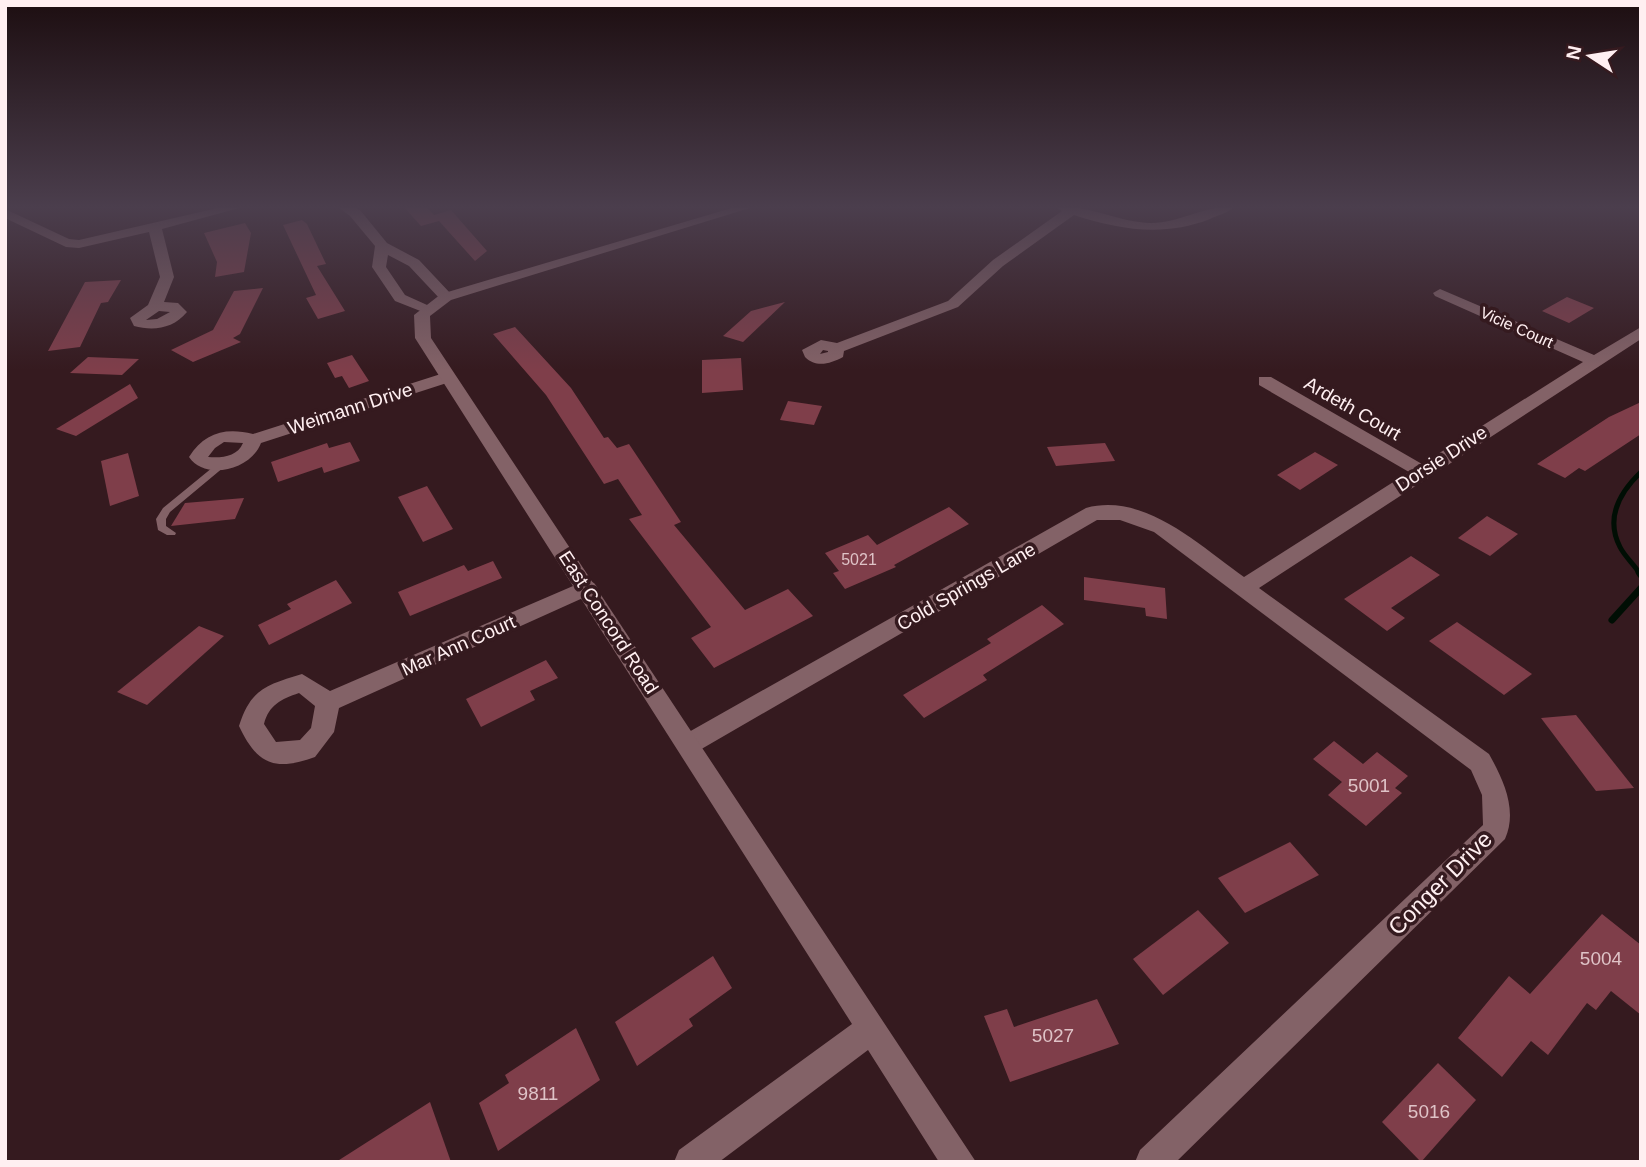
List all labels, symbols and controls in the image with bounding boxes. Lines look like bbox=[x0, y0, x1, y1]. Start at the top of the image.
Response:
north arrow bbox=[1555, 21, 1625, 91]
text: N bbox=[1562, 44, 1586, 61]
street label: Vicie Court bbox=[1478, 304, 1556, 351]
street label: Ardeth Court bbox=[1301, 372, 1405, 445]
street label: Weimann Drive bbox=[285, 378, 415, 438]
street label: Dorsie Drive bbox=[1392, 421, 1491, 496]
street label: Cold Springs Lane bbox=[893, 538, 1039, 635]
street label: East Concord Road bbox=[555, 547, 663, 698]
house number: 5021 bbox=[841, 551, 877, 568]
street label: Mar Ann Court bbox=[398, 611, 519, 680]
house number: 5001 bbox=[1348, 775, 1390, 796]
street label: Conger Drive bbox=[1383, 826, 1497, 940]
house number: 5004 bbox=[1580, 948, 1623, 969]
house number: 5027 bbox=[1032, 1025, 1074, 1046]
house number: 9811 bbox=[518, 1083, 558, 1104]
house number: 5016 bbox=[1408, 1101, 1450, 1122]

